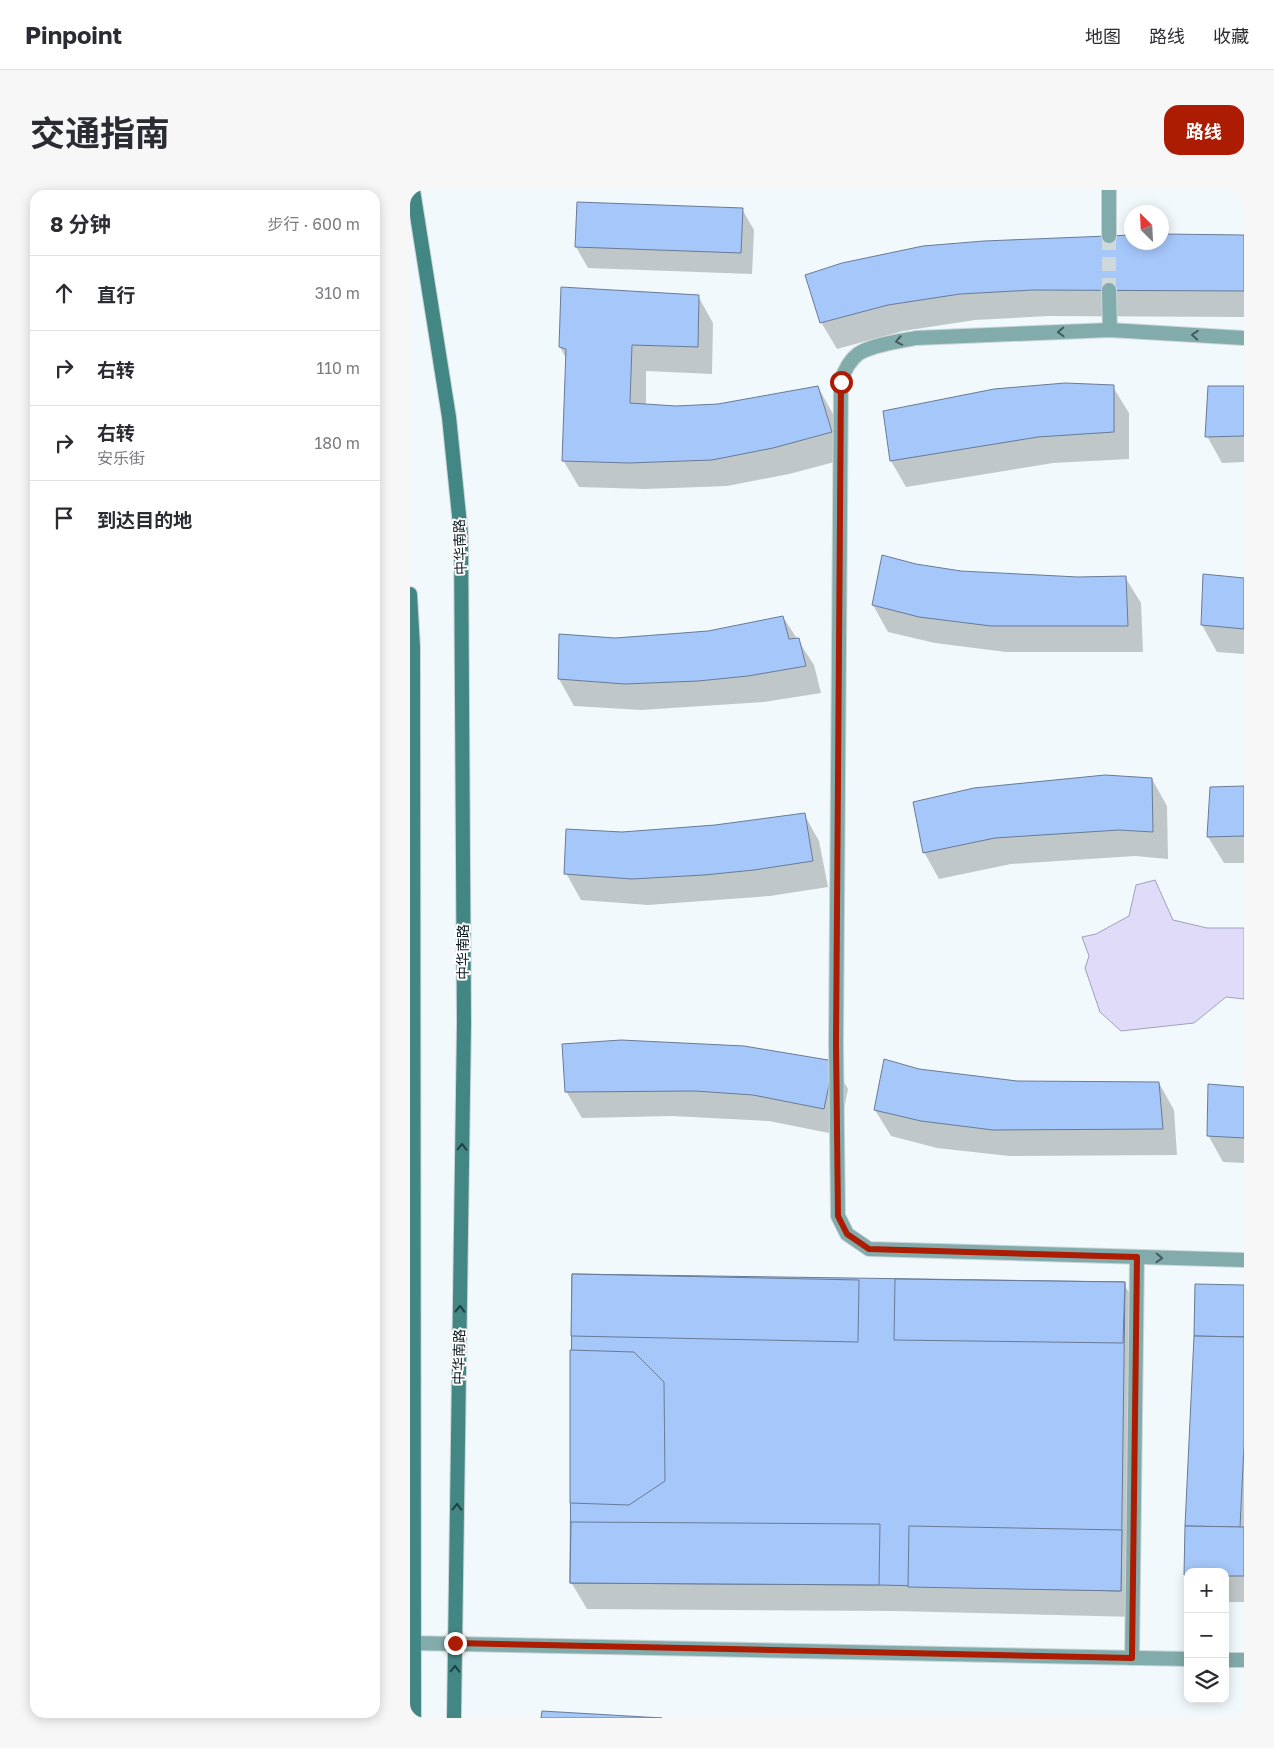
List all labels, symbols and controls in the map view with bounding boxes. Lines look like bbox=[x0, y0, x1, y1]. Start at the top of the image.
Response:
text: Pinpoint bbox=[25, 20, 122, 49]
text: 地图 bbox=[1085, 25, 1121, 47]
text: 路线 bbox=[1149, 25, 1185, 47]
text: 收藏 bbox=[1213, 25, 1249, 47]
button: 路线 bbox=[1164, 105, 1244, 155]
text: 交通指南 bbox=[30, 112, 170, 154]
north arrow bbox=[1124, 205, 1169, 250]
text: 8 分钟 bbox=[50, 211, 111, 237]
text: 步行 · 600 m bbox=[268, 214, 360, 234]
icon: ahead bbox=[50, 279, 78, 307]
text: 直行 bbox=[97, 283, 135, 306]
text: 310 m bbox=[315, 283, 360, 303]
one-way arrow bbox=[1057, 327, 1065, 338]
one-way arrow bbox=[1191, 330, 1199, 341]
one-way arrow bbox=[895, 336, 904, 346]
icon: right bbox=[50, 354, 78, 382]
text: 右转 bbox=[97, 358, 135, 381]
text: 110 m bbox=[316, 358, 360, 378]
route start bbox=[830, 371, 853, 394]
text: 右转 bbox=[97, 421, 135, 444]
icon: right bbox=[50, 429, 78, 457]
text: 180 m bbox=[314, 433, 360, 453]
text: 安乐街 bbox=[97, 448, 145, 468]
icon: arrive bbox=[50, 504, 78, 532]
text: 到达目的地 bbox=[97, 508, 192, 531]
street label: 中华南路 bbox=[450, 519, 469, 575]
street label: 中华南路 bbox=[454, 924, 471, 980]
one-way arrow bbox=[457, 1143, 467, 1150]
one-way arrow bbox=[1155, 1252, 1163, 1263]
one-way arrow bbox=[455, 1305, 465, 1313]
street label: 中华南路 bbox=[450, 1329, 467, 1385]
one-way arrow bbox=[452, 1503, 462, 1510]
map controls bbox=[1184, 1568, 1229, 1703]
button: + bbox=[1184, 1568, 1229, 1613]
button: − bbox=[1184, 1613, 1229, 1658]
route end bbox=[444, 1632, 467, 1655]
button: layers bbox=[1184, 1658, 1229, 1703]
one-way arrow bbox=[449, 1665, 460, 1673]

